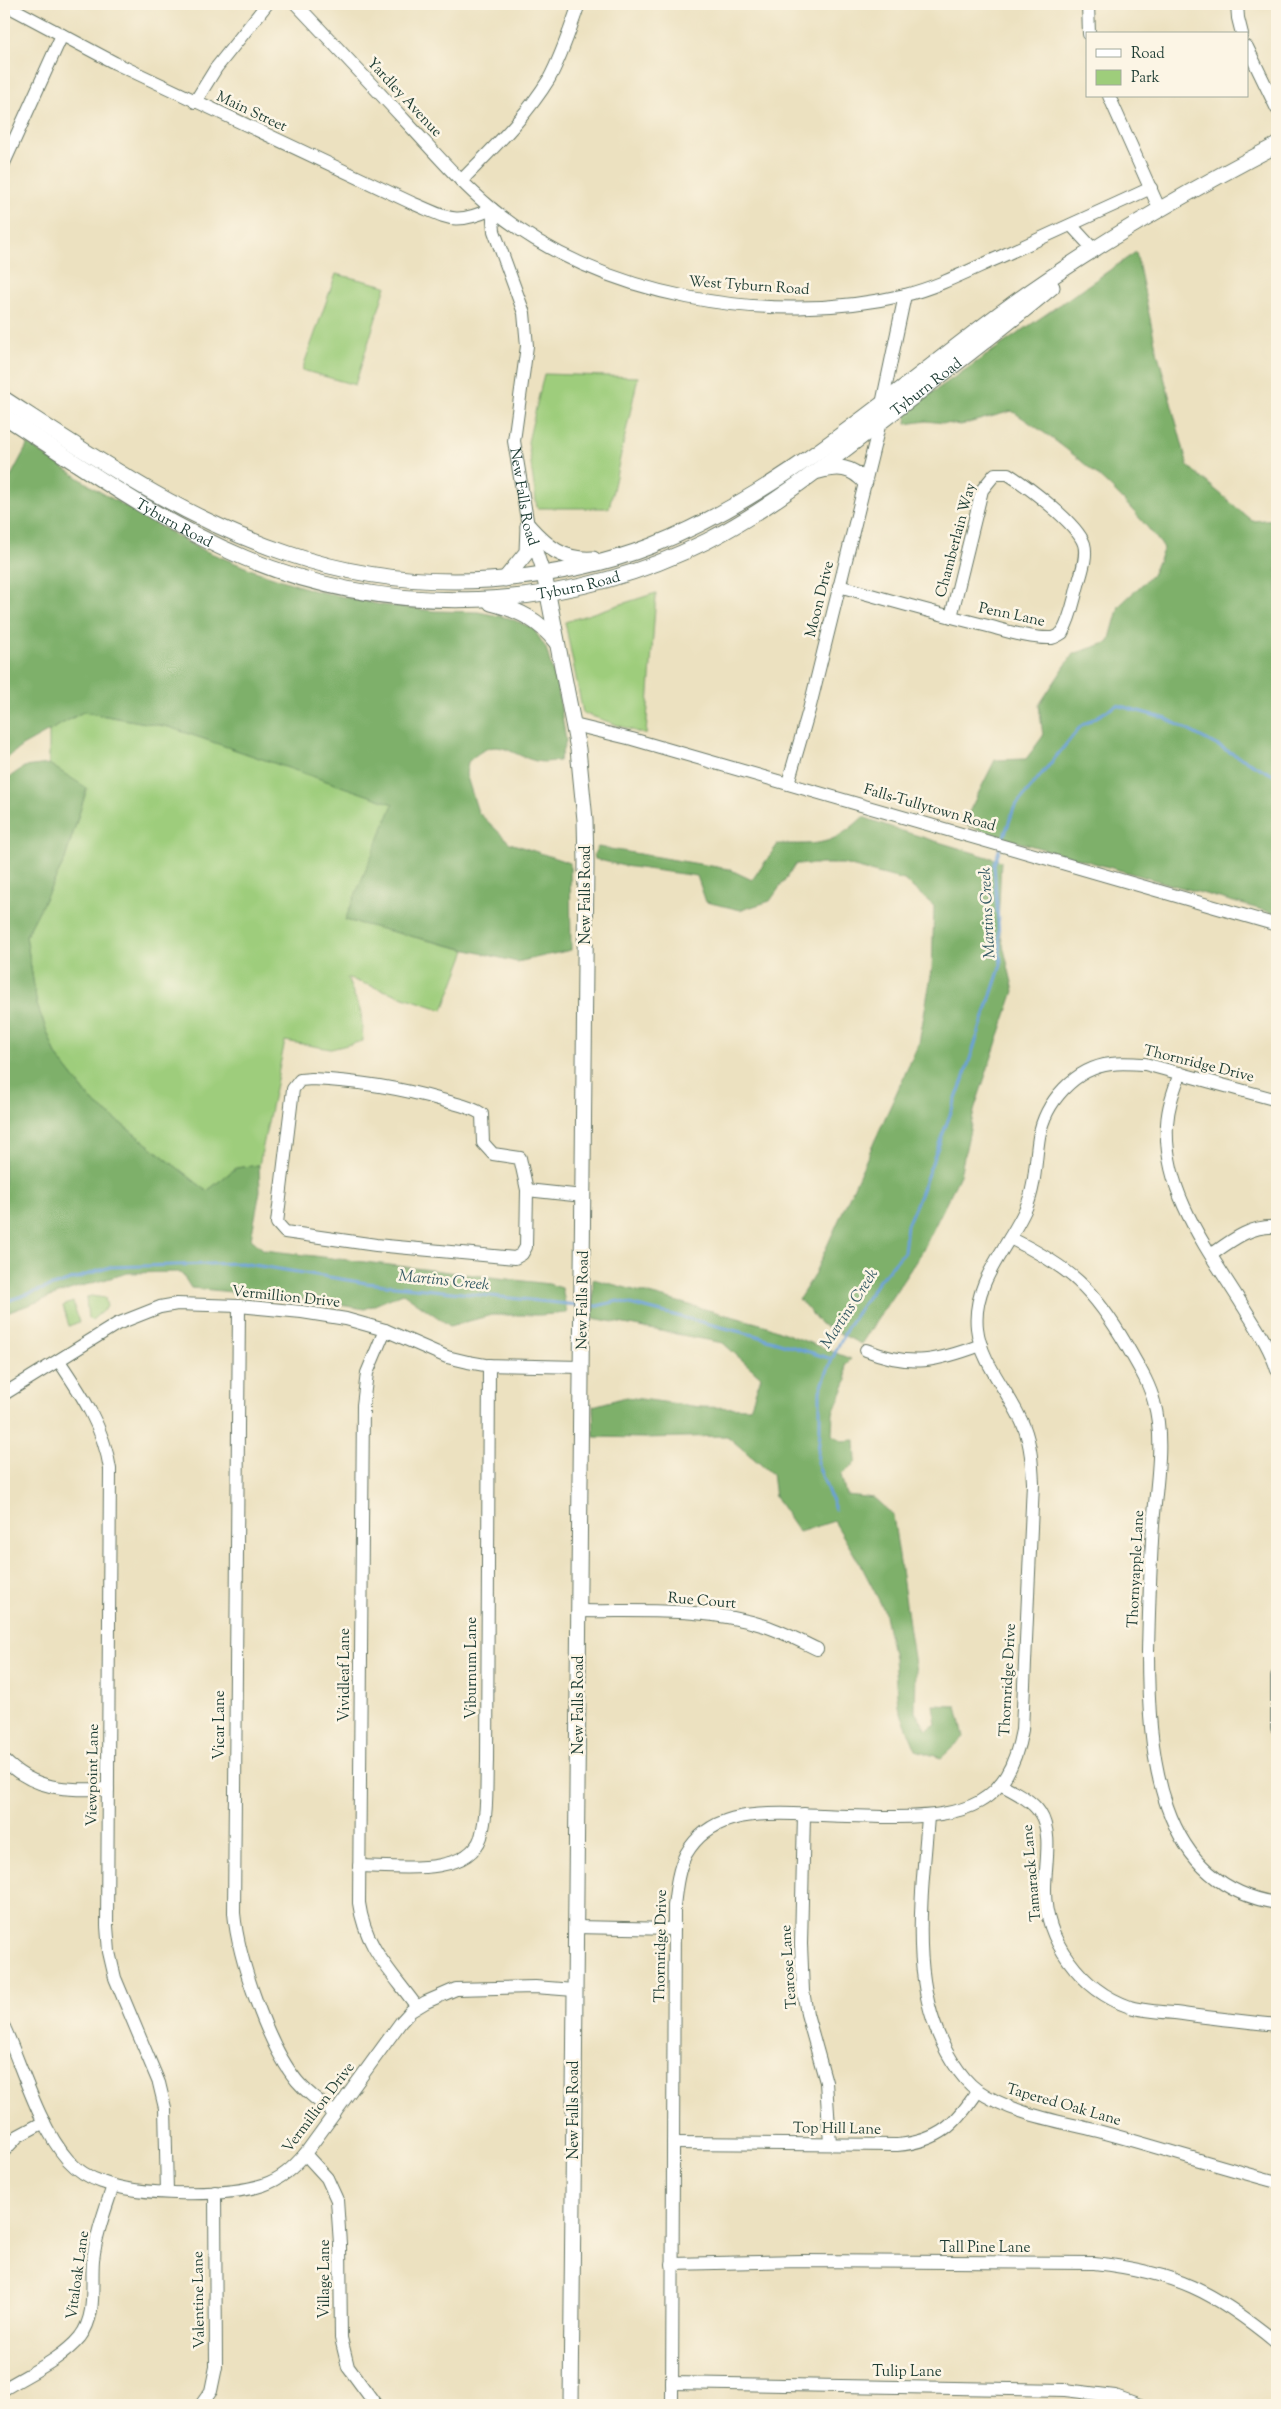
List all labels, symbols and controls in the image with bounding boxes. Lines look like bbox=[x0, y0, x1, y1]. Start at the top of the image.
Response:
legend bbox=[1086, 32, 1248, 98]
text: Road bbox=[1131, 44, 1165, 65]
street label: Yardley Avenue bbox=[361, 54, 446, 143]
text: Park bbox=[1131, 68, 1160, 89]
street label: Main Street bbox=[213, 87, 290, 138]
street label: West Tyburn Road bbox=[688, 272, 811, 301]
street label: Tyburn Road bbox=[887, 353, 968, 422]
street label: New Falls Road bbox=[503, 446, 543, 549]
street label: Chamberlain Way bbox=[931, 480, 982, 600]
street label: Tyburn Road bbox=[131, 494, 216, 554]
street label: Moon Drive bbox=[801, 559, 840, 640]
street label: Tyburn Road bbox=[535, 567, 623, 606]
street label: Penn Lane bbox=[977, 598, 1047, 633]
street label: Falls-Tullytown Road bbox=[861, 780, 999, 837]
street label: New Falls Road bbox=[576, 845, 597, 945]
water label: Martins Creek bbox=[975, 867, 1002, 959]
street label: Thornridge Drive bbox=[1141, 1041, 1256, 1088]
street label: New Falls Road bbox=[572, 1250, 595, 1350]
water label: Martins Creek bbox=[397, 1265, 490, 1298]
water label: Martins Creek bbox=[816, 1265, 885, 1354]
street label: Vermillion Drive bbox=[231, 1281, 341, 1314]
street label: Thornyapple Lane bbox=[1123, 1510, 1150, 1629]
street label: Rue Court bbox=[667, 1588, 737, 1615]
street label: Viburnum Lane bbox=[462, 1617, 483, 1719]
street label: Thornridge Drive bbox=[995, 1623, 1022, 1737]
street label: Vividleaf Lane bbox=[335, 1628, 356, 1722]
street label: New Falls Road bbox=[569, 1655, 590, 1755]
street label: Vicar Lane bbox=[210, 1690, 231, 1760]
street label: Viewpoint Lane bbox=[82, 1723, 105, 1827]
street label: Tamarack Lane bbox=[1018, 1823, 1047, 1922]
street label: Thornridge Drive bbox=[650, 1889, 673, 2003]
street label: Tearose Lane bbox=[776, 1924, 803, 2010]
street label: Vermillion Drive bbox=[278, 2058, 360, 2158]
street label: New Falls Road bbox=[564, 2060, 585, 2160]
street label: Tapered Oak Lane bbox=[1004, 2079, 1123, 2132]
street label: Top Hill Lane bbox=[793, 2118, 881, 2141]
street label: Vitaloak Lane bbox=[62, 2229, 95, 2321]
street label: Tall Pine Lane bbox=[940, 2238, 1030, 2259]
street label: Village Lane bbox=[315, 2239, 336, 2319]
street label: Valentine Lane bbox=[188, 2251, 211, 2349]
street label: Tulip Lane bbox=[872, 2362, 942, 2383]

